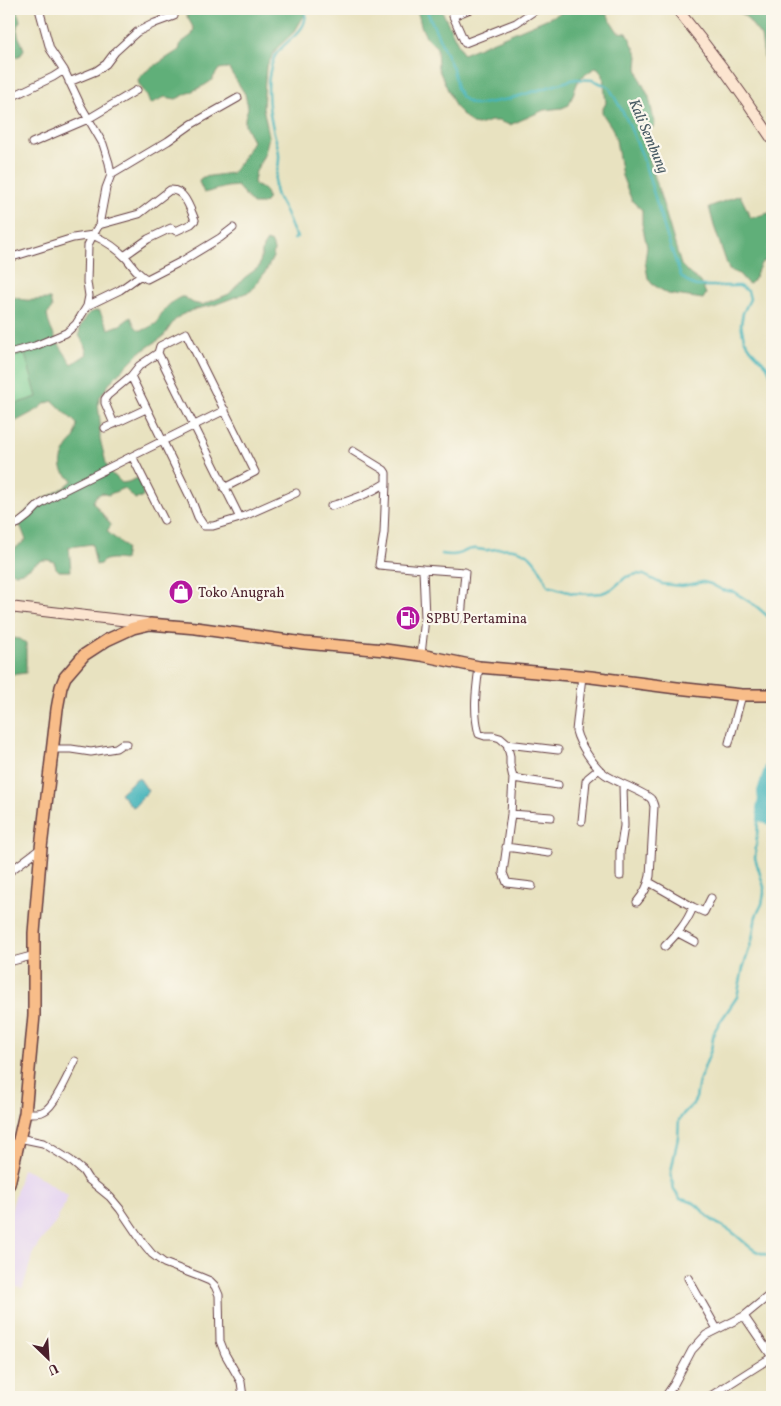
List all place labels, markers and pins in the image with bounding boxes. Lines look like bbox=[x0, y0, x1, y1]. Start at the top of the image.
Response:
shop icon: Toko Anugrah bbox=[168, 579, 194, 605]
place label: Toko Anugrah bbox=[198, 584, 285, 603]
fuel station icon: SPBU Pertamina bbox=[395, 605, 421, 631]
place label: SPBU Pertamina bbox=[426, 610, 527, 629]

